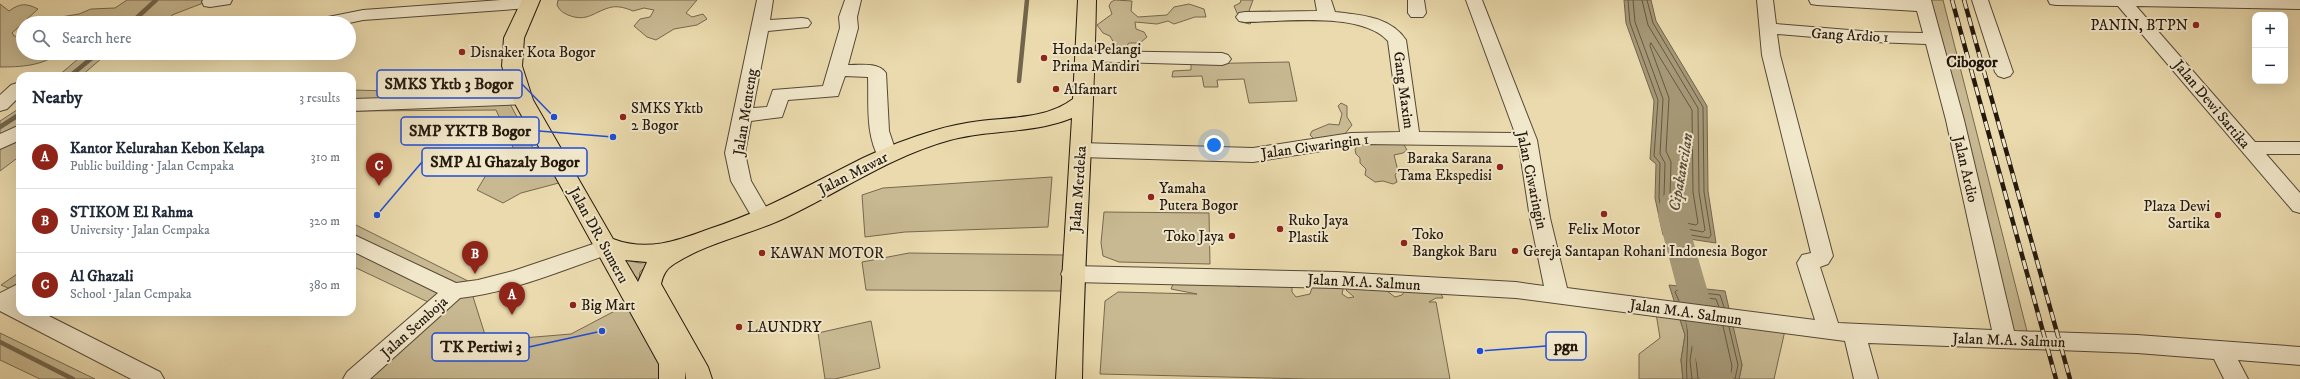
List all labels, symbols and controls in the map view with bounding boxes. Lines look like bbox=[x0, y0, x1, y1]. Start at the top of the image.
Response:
map controls bbox=[2252, 12, 2288, 84]
button: + bbox=[2252, 12, 2288, 48]
search box bbox=[16, 16, 356, 60]
place label: PANIN, BTPN bbox=[2091, 16, 2188, 35]
marker: PANIN, BTPN bbox=[2191, 20, 2201, 30]
street label: Gang Ardio 1 bbox=[1811, 24, 1889, 47]
icon: search bbox=[30, 27, 52, 49]
text: Search here bbox=[62, 29, 131, 48]
place label: Honda Pelangi Prima Mandiri bbox=[1052, 40, 1141, 76]
place label: Disnaker Kota Bogor bbox=[470, 43, 596, 62]
marker: Disnaker Kota Bogor bbox=[457, 47, 467, 57]
button: − bbox=[2252, 48, 2288, 84]
street label: Gang Maxim bbox=[1389, 50, 1418, 130]
district label: Cibogor bbox=[1946, 52, 1999, 72]
marker: Honda Pelangi Prima Mandiri bbox=[1039, 53, 1049, 63]
street label: Jalan Dewi Sartika bbox=[2168, 54, 2255, 153]
street label: Jalan Menteng bbox=[729, 67, 762, 159]
callout: SMKS Yktb 3 Bogor bbox=[377, 70, 522, 98]
text: SMKS Yktb 3 Bogor bbox=[384, 74, 515, 94]
place label: Alfamart bbox=[1064, 80, 1117, 99]
marker: Alfamart bbox=[1051, 84, 1061, 94]
text: Nearby bbox=[32, 87, 82, 109]
text: 3 results bbox=[299, 90, 340, 106]
place label: SMKS Yktb 2 Bogor bbox=[631, 99, 703, 135]
marker: SMKS Yktb 2 Bogor bbox=[618, 112, 628, 122]
callout: SMP YKTB Bogor bbox=[401, 117, 539, 145]
text: SMP YKTB Bogor bbox=[409, 121, 532, 141]
street label: Jalan Ciwaringin bbox=[1511, 127, 1551, 231]
street label: Jalan Ciwaringin 1 bbox=[1258, 130, 1370, 164]
water label: Cipakancilan bbox=[1664, 131, 1698, 213]
street label: Jalan Ardio bbox=[1948, 132, 1982, 204]
your location bbox=[1204, 135, 1224, 155]
text: Kantor Kelurahan Kebon Kelapa bbox=[70, 139, 264, 158]
street label: Jalan Merdeka bbox=[1066, 144, 1091, 235]
callout: SMP Al Ghazaly Bogor bbox=[422, 148, 587, 176]
street label: Jalan Mawar bbox=[813, 148, 892, 200]
text: A bbox=[41, 149, 49, 165]
text: 310 m bbox=[311, 149, 340, 165]
place label: Baraka Sarana Tama Ekspedisi bbox=[1398, 149, 1493, 185]
text: SMP Al Ghazaly Bogor bbox=[430, 152, 581, 172]
pin: C bbox=[366, 153, 392, 186]
text: Public building · Jalan Cempaka bbox=[70, 158, 234, 174]
marker: Baraka Sarana Tama Ekspedisi bbox=[1495, 162, 1505, 172]
place label: Yamaha Putera Bogor bbox=[1159, 179, 1238, 215]
street label: Jalan DR. Sumeru bbox=[563, 182, 633, 287]
marker: Yamaha Putera Bogor bbox=[1146, 192, 1156, 202]
place label: Plaza Dewi Sartika bbox=[2144, 197, 2211, 233]
text: STIKOM El Rahma bbox=[70, 203, 193, 222]
marker: Felix Motor bbox=[1599, 209, 1609, 219]
marker: Plaza Dewi Sartika bbox=[2213, 210, 2223, 220]
place label: Ruko Jaya Plastik bbox=[1288, 211, 1349, 247]
text: B bbox=[41, 213, 49, 229]
text: 320 m bbox=[309, 213, 340, 229]
place label: Felix Motor bbox=[1568, 220, 1641, 239]
text: University · Jalan Cempaka bbox=[70, 222, 210, 238]
marker: Ruko Jaya Plastik bbox=[1275, 224, 1285, 234]
place label: Toko Bangkok Baru bbox=[1412, 225, 1497, 261]
place label: Toko Jaya bbox=[1164, 227, 1225, 246]
marker: Toko Jaya bbox=[1227, 231, 1237, 241]
marker: Toko Bangkok Baru bbox=[1399, 238, 1409, 248]
pin: B bbox=[462, 241, 488, 274]
place label: Gereja Santapan Rohani Indonesia Bogor bbox=[1523, 242, 1768, 261]
place label: KAWAN MOTOR bbox=[770, 244, 884, 263]
marker: Gereja Santapan Rohani Indonesia Bogor bbox=[1510, 246, 1520, 256]
marker: KAWAN MOTOR bbox=[757, 248, 767, 258]
text: Al Ghazali bbox=[70, 267, 133, 286]
street label: Jalan M.A. Salmun bbox=[1305, 270, 1421, 295]
text: C bbox=[41, 277, 49, 293]
text: 380 m bbox=[309, 277, 340, 293]
pin: A bbox=[499, 282, 525, 315]
text: School · Jalan Cempaka bbox=[70, 286, 192, 302]
street label: Jalan Semboja bbox=[375, 292, 452, 364]
street label: Jalan M.A. Salmun bbox=[1627, 295, 1743, 330]
place label: Big Mart bbox=[581, 296, 635, 315]
marker: Big Mart bbox=[568, 300, 578, 310]
place label: LAUNDRY bbox=[747, 318, 822, 337]
marker: LAUNDRY bbox=[734, 322, 744, 332]
street label: Jalan M.A. Salmun bbox=[1950, 329, 2066, 352]
callout: pgn bbox=[1546, 332, 1586, 360]
callout: TK Pertiwi 3 bbox=[432, 333, 529, 361]
text: pgn bbox=[1553, 336, 1579, 356]
text: TK Pertiwi 3 bbox=[439, 337, 522, 357]

